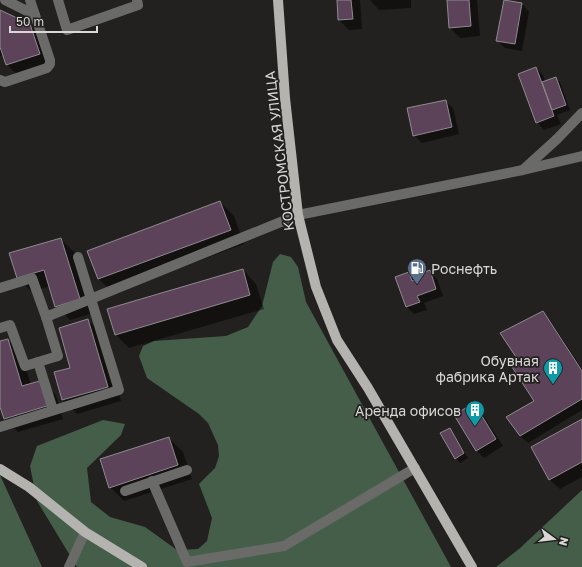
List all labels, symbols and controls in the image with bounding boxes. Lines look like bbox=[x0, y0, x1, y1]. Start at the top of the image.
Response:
scale bar bbox=[10, 8, 97, 34]
text: 50 m bbox=[16, 14, 44, 29]
street label: КОСТРОМСКАЯ УЛИЦА bbox=[261, 69, 297, 232]
fuel station icon: Роснефть bbox=[406, 257, 428, 285]
place label: Роснефть bbox=[431, 260, 497, 277]
place label: Обувная фабрика Артак bbox=[436, 352, 539, 385]
building icon: Обувная фабрика Артак bbox=[542, 357, 564, 385]
building icon: Аренда офисов bbox=[464, 399, 486, 427]
place label: Аренда офисов bbox=[355, 402, 461, 419]
north arrow bbox=[534, 519, 574, 559]
text: N bbox=[557, 536, 572, 547]

